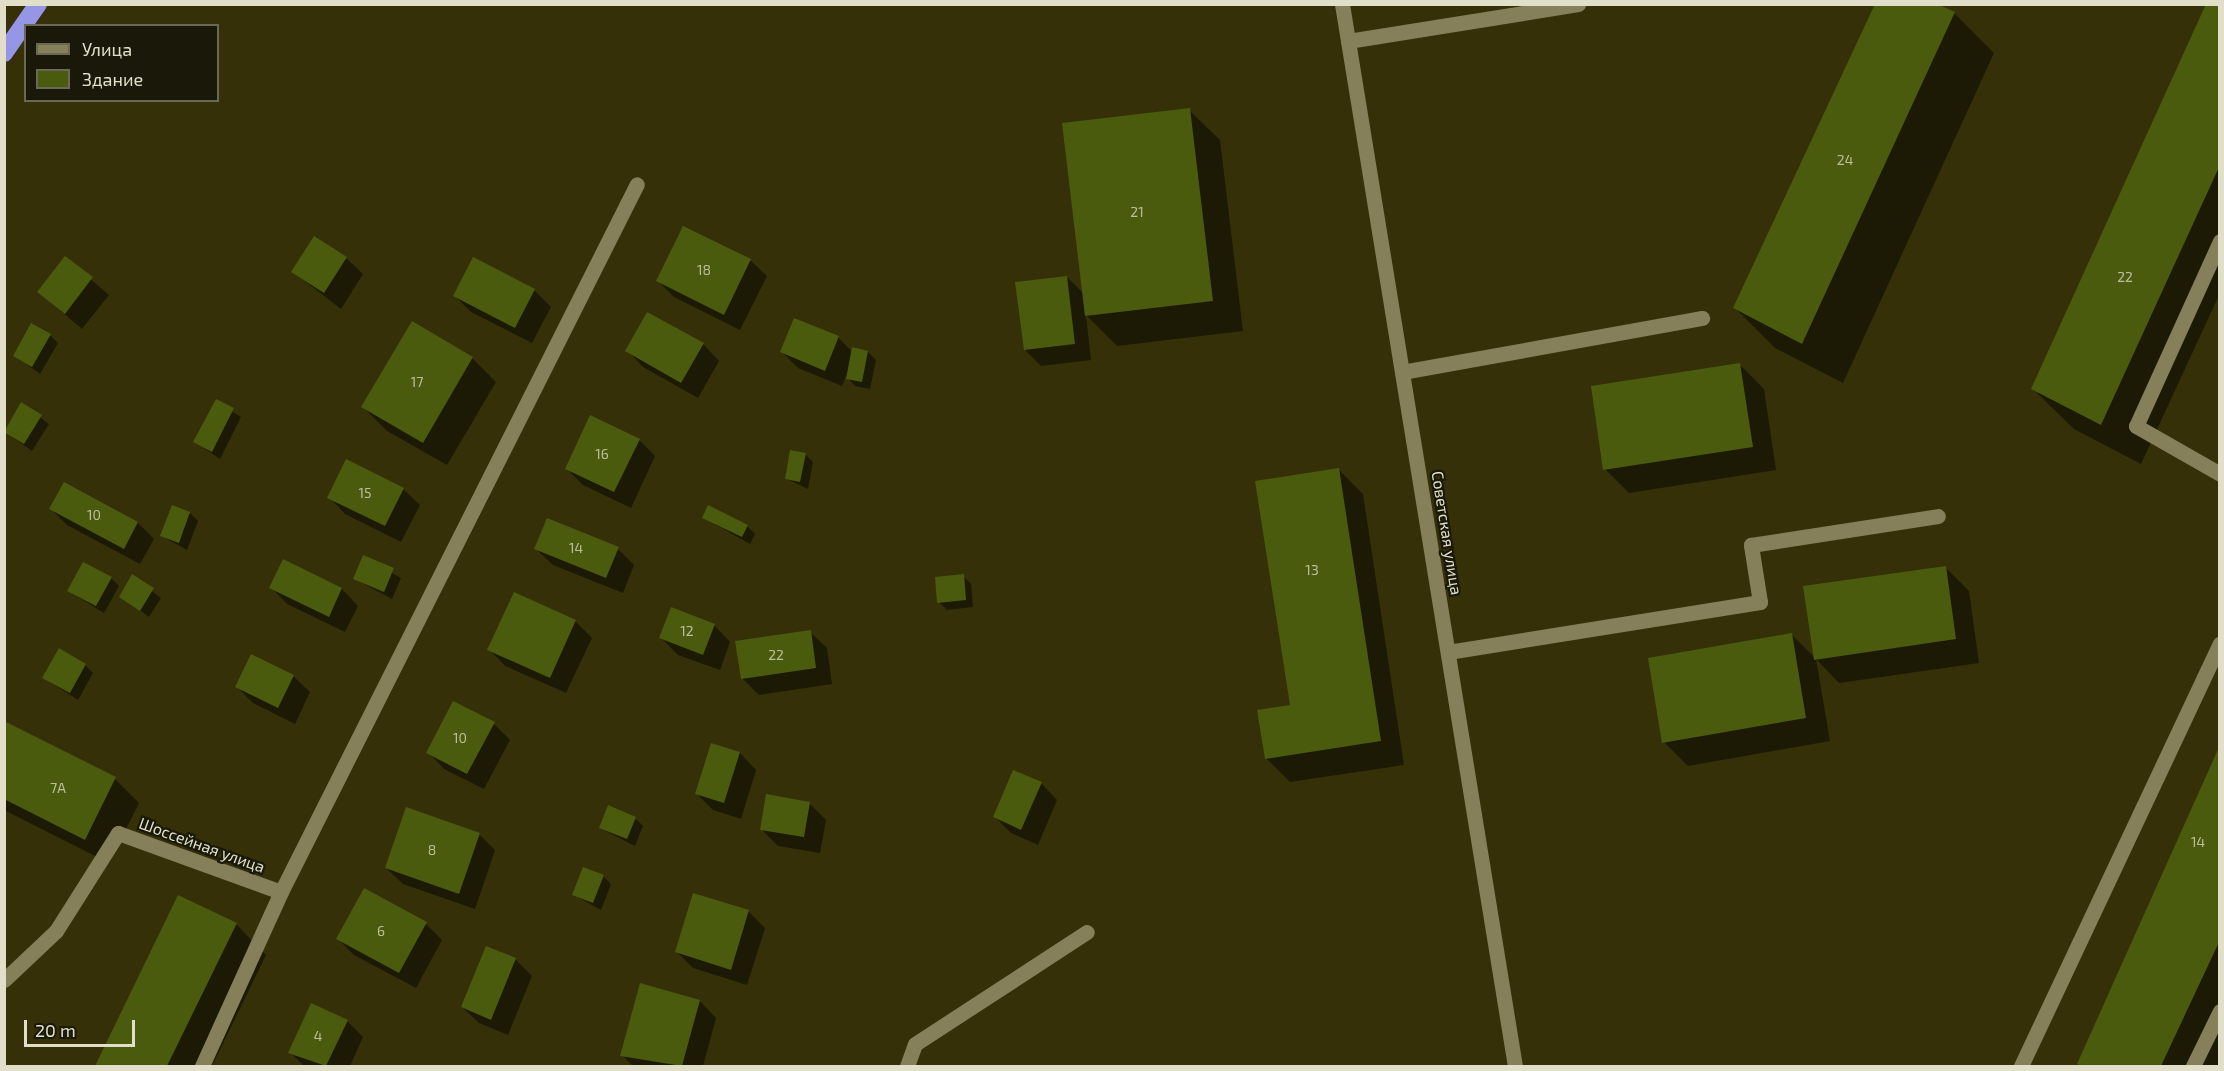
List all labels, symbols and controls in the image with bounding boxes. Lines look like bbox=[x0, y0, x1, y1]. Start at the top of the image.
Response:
legend bbox=[24, 24, 219, 102]
text: Улица bbox=[82, 38, 132, 60]
text: Здание bbox=[82, 68, 143, 90]
house number: 24 bbox=[1837, 152, 1853, 168]
house number: 21 bbox=[1130, 204, 1144, 220]
house number: 18 bbox=[697, 262, 711, 278]
house number: 22 bbox=[2117, 269, 2133, 285]
house number: 17 bbox=[411, 374, 423, 390]
house number: 16 bbox=[595, 446, 609, 462]
street label: Советская улица bbox=[1428, 470, 1466, 596]
house number: 15 bbox=[358, 485, 372, 501]
house number: 10 bbox=[87, 507, 101, 523]
house number: 14 bbox=[569, 540, 583, 556]
house number: 13 bbox=[1305, 562, 1319, 578]
house number: 12 bbox=[680, 623, 694, 639]
house number: 22 bbox=[768, 647, 784, 663]
house number: 10 bbox=[453, 730, 467, 746]
house number: 7А bbox=[50, 780, 66, 796]
street label: Шоссейная улица bbox=[136, 813, 268, 877]
house number: 14 bbox=[2191, 834, 2205, 850]
house number: 8 bbox=[428, 842, 436, 858]
house number: 6 bbox=[377, 923, 385, 939]
scale bar bbox=[27, 1008, 138, 1046]
text: 20 m bbox=[35, 1019, 76, 1041]
house number: 4 bbox=[314, 1028, 322, 1044]

